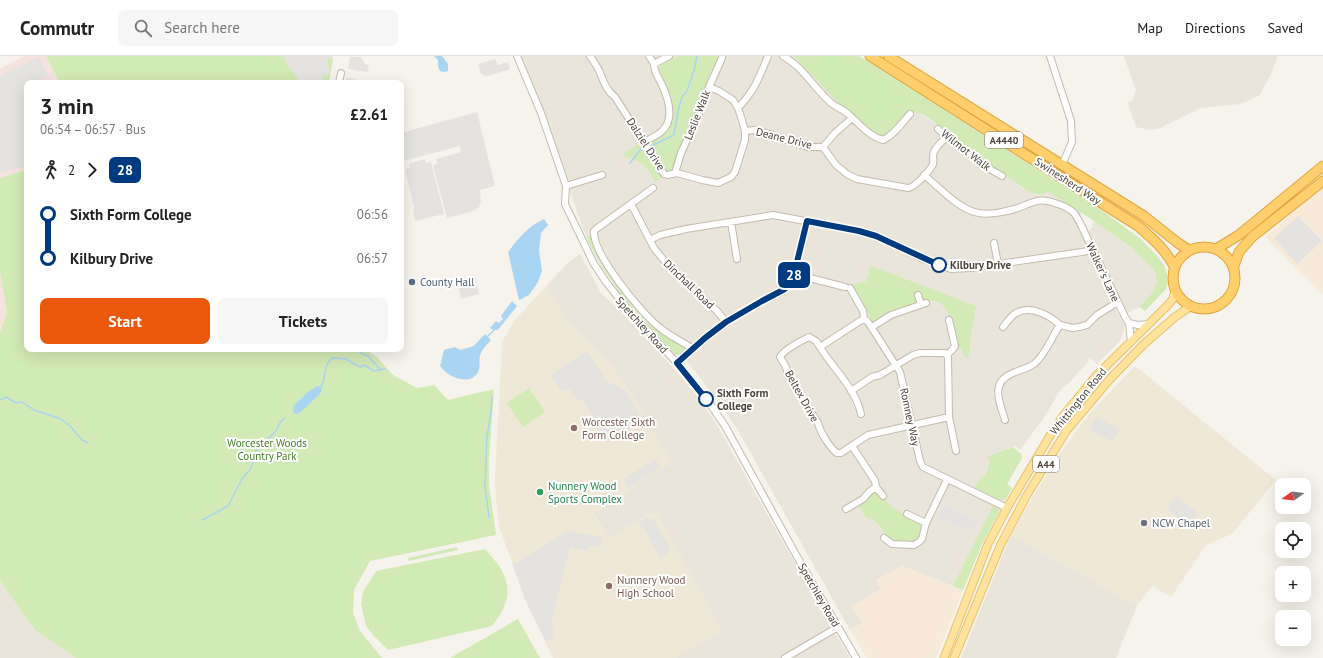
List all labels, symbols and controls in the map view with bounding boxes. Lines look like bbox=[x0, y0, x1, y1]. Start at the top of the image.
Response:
search box bbox=[118, 10, 398, 46]
text: Commutr bbox=[20, 16, 94, 40]
icon: search bbox=[132, 17, 154, 39]
text: Search here bbox=[164, 18, 240, 37]
text: Map bbox=[1137, 19, 1163, 37]
text: Directions bbox=[1185, 19, 1245, 37]
text: Saved bbox=[1267, 19, 1303, 37]
street label: Leslie Walk bbox=[681, 87, 714, 142]
text: 3 min bbox=[40, 92, 94, 120]
text: £2.61 bbox=[350, 105, 388, 124]
street label: Dalziel Drive bbox=[624, 115, 668, 173]
text: 06:54 – 06:57 · Bus bbox=[40, 121, 146, 138]
street label: Deane Drive bbox=[754, 124, 814, 152]
street label: Wilmot Walk bbox=[938, 126, 994, 174]
road number: A4440 bbox=[985, 132, 1023, 148]
street label: Swinesherd Way bbox=[1032, 154, 1105, 208]
icon: walk bbox=[40, 159, 62, 181]
icon: forward bbox=[81, 159, 103, 181]
text: 28 bbox=[117, 161, 133, 179]
text: 2 bbox=[68, 162, 75, 179]
text: Sixth Form College bbox=[70, 205, 192, 224]
text: 06:56 bbox=[357, 206, 388, 223]
street label: Walker's Lane bbox=[1083, 240, 1123, 304]
text: Kilbury Drive bbox=[70, 249, 153, 268]
text: 06:57 bbox=[357, 250, 388, 267]
street label: Dinchall Road bbox=[661, 256, 717, 312]
marker: Kilbury Drive bbox=[931, 257, 947, 273]
place label: Kilbury Drive bbox=[950, 258, 1011, 272]
line badge: 28 bbox=[776, 262, 812, 288]
text: 28 bbox=[786, 266, 802, 284]
place label: County Hall bbox=[420, 275, 475, 289]
marker: County Hall bbox=[407, 277, 417, 287]
street label: Spetchley Road bbox=[613, 294, 671, 356]
button: Start bbox=[40, 298, 210, 344]
button: Tickets bbox=[218, 298, 388, 344]
street label: Whittington Road bbox=[1047, 365, 1109, 437]
street label: Beltex Drive bbox=[782, 368, 822, 425]
place label: Sixth Form College bbox=[717, 386, 769, 413]
street label: Romney Way bbox=[897, 387, 923, 448]
marker: Sixth Form College bbox=[698, 391, 714, 407]
place label: Worcester Sixth Form College bbox=[582, 415, 655, 442]
marker: Worcester Sixth Form College bbox=[569, 423, 579, 433]
park label: Worcester Woods Country Park bbox=[227, 436, 307, 463]
road number: A44 bbox=[1033, 456, 1059, 472]
north arrow bbox=[1275, 478, 1311, 514]
map controls bbox=[1275, 478, 1311, 646]
place label: Nunnery Wood Sports Complex bbox=[548, 479, 622, 506]
marker: Nunnery Wood Sports Complex bbox=[535, 487, 545, 497]
place label: NCW Chapel bbox=[1152, 516, 1211, 530]
marker: NCW Chapel bbox=[1139, 518, 1149, 528]
button: locate bbox=[1275, 522, 1311, 558]
street label: Spetchley Road bbox=[795, 561, 843, 630]
button: + bbox=[1275, 566, 1311, 602]
place label: Nunnery Wood High School bbox=[617, 573, 686, 600]
marker: Nunnery Wood High School bbox=[604, 581, 614, 591]
button: − bbox=[1275, 610, 1311, 646]

